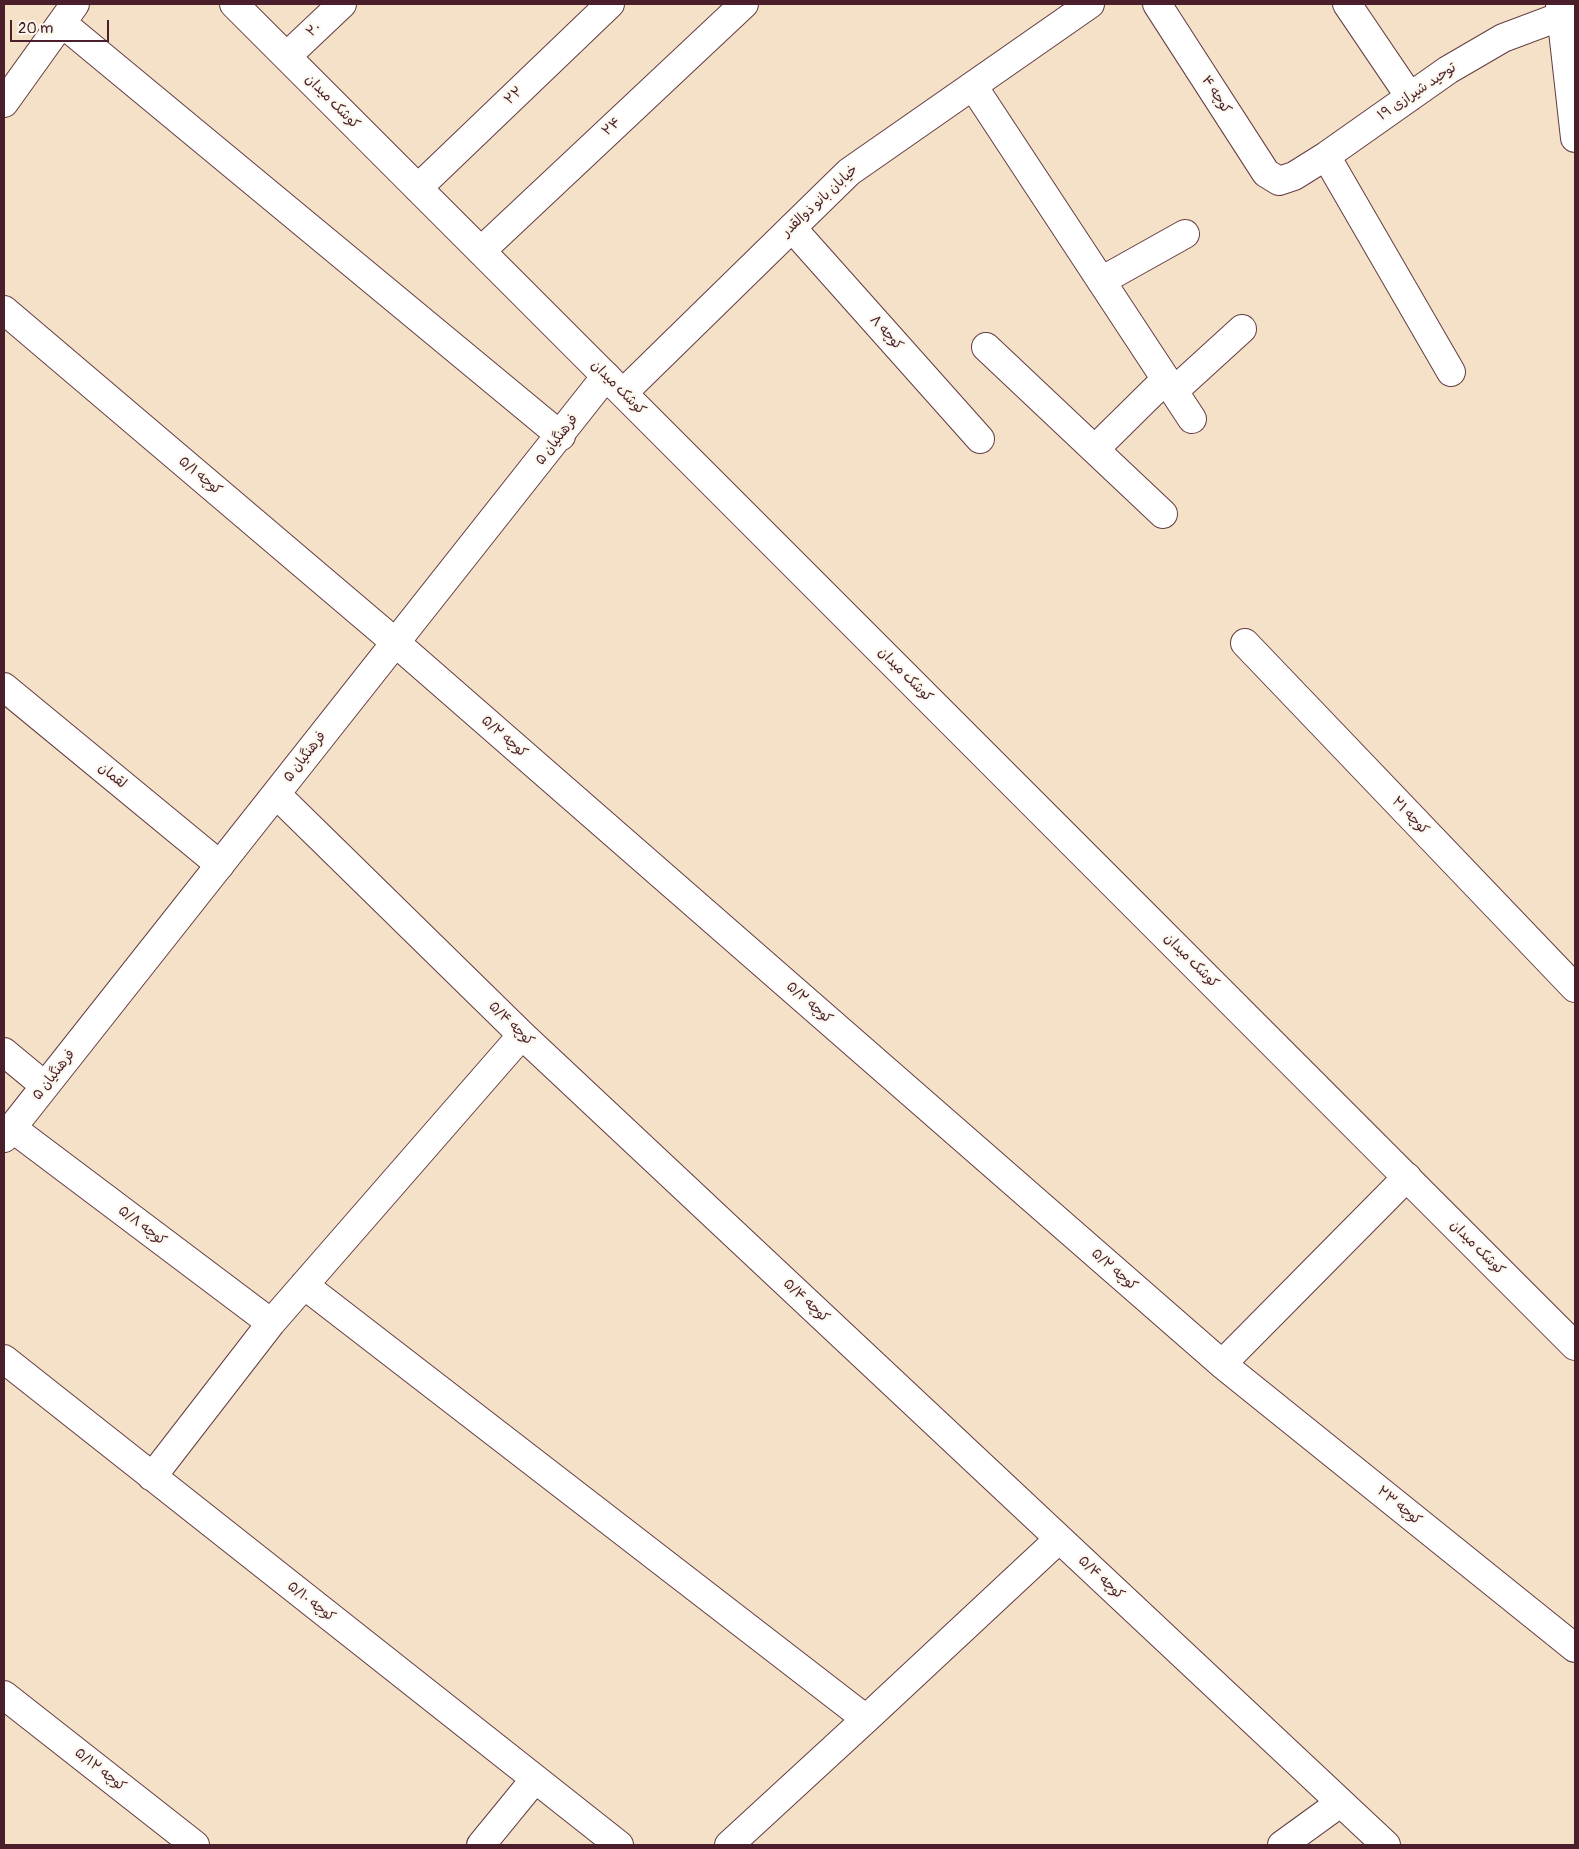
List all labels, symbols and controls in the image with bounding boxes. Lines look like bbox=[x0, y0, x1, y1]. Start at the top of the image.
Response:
scale bar bbox=[12, 10, 111, 42]
text: 20 m bbox=[18, 19, 53, 38]
street label: ۲۰ bbox=[303, 19, 325, 41]
street label: توحید شیرازی ۱۹ bbox=[1374, 60, 1460, 124]
street label: کوشک میدان bbox=[301, 71, 363, 133]
street label: کوچه ۴ bbox=[1197, 73, 1235, 117]
street label: ۲۲ bbox=[501, 83, 527, 109]
street label: ۲۴ bbox=[599, 114, 625, 140]
street label: خیابان بانو ذوالقدر bbox=[778, 161, 862, 241]
street label: کوچه ۸ bbox=[866, 312, 906, 354]
street label: کوشک میدان bbox=[587, 357, 649, 419]
street label: فرهنگیان ۵ bbox=[532, 411, 582, 469]
street label: کوچه ۵/۱ bbox=[175, 453, 225, 499]
street label: کوشک میدان bbox=[874, 644, 936, 706]
street label: کوچه ۵/۲ bbox=[477, 712, 531, 762]
street label: فرهنگیان ۵ bbox=[280, 728, 330, 786]
street label: لقمان bbox=[94, 760, 130, 792]
street label: کوچه ۲۱ bbox=[1388, 794, 1432, 838]
street label: کوشک میدان bbox=[1160, 930, 1222, 992]
street label: کوچه ۵/۲ bbox=[782, 978, 836, 1028]
street label: کوچه ۵/۴ bbox=[485, 998, 537, 1050]
street label: فرهنگیان ۵ bbox=[29, 1046, 79, 1104]
street label: کوچه ۵/۸ bbox=[115, 1202, 169, 1250]
street label: کوشک میدان bbox=[1446, 1217, 1508, 1279]
street label: کوچه ۵/۲ bbox=[1087, 1245, 1141, 1295]
street label: کوچه ۵/۴ bbox=[780, 1275, 832, 1327]
street label: کوچه ۲۳ bbox=[1373, 1483, 1425, 1529]
street label: کوچه ۵/۴ bbox=[1075, 1552, 1127, 1604]
street label: کوچه ۵/۱۰ bbox=[284, 1578, 338, 1626]
street label: کوچه ۵/۱۲ bbox=[71, 1745, 129, 1795]

